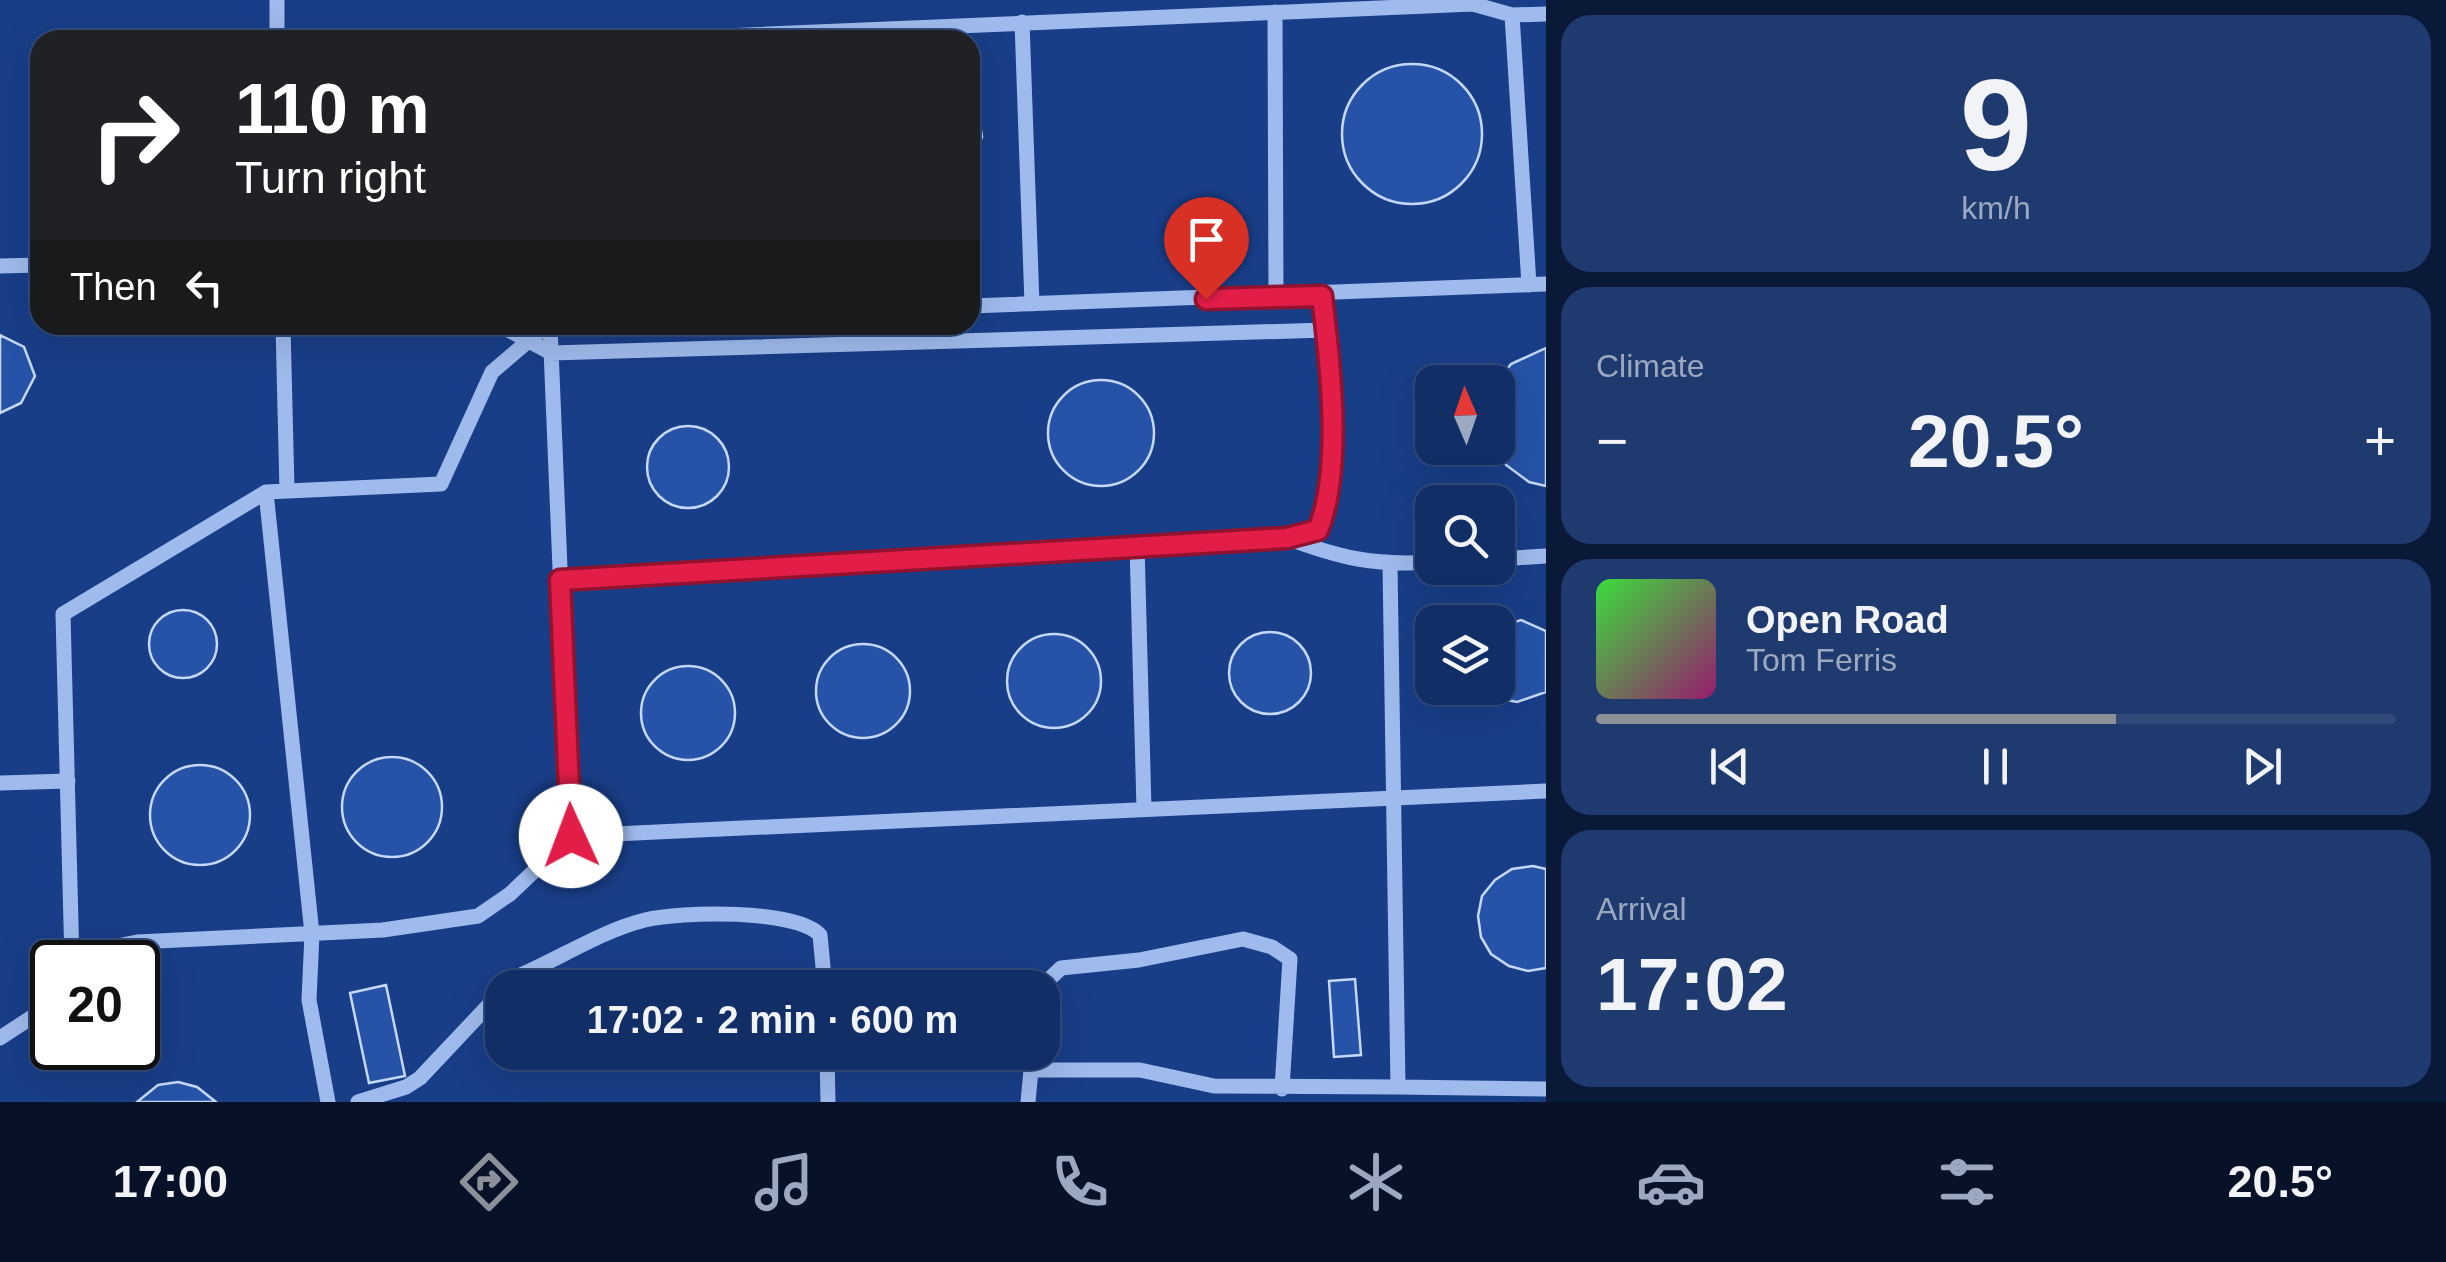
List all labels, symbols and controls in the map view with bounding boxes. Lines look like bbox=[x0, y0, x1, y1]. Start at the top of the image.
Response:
text: 9 bbox=[1960, 52, 2032, 198]
icon: right bbox=[70, 70, 200, 200]
text: 110 m bbox=[235, 70, 430, 148]
text: Turn right bbox=[235, 152, 426, 203]
text: km/h bbox=[1961, 190, 2031, 226]
pin bbox=[1164, 197, 1249, 300]
icon: arrive bbox=[1179, 212, 1234, 267]
icon: left bbox=[177, 260, 232, 315]
text: Then bbox=[70, 266, 157, 308]
text: Climate bbox=[1596, 348, 1704, 384]
north arrow bbox=[1415, 365, 1515, 465]
map controls bbox=[1415, 365, 1515, 705]
text: 20.5° bbox=[1908, 399, 2084, 483]
text: − bbox=[1596, 410, 1628, 472]
text: + bbox=[2364, 410, 2396, 472]
button: search bbox=[1415, 485, 1515, 585]
text: Open Road bbox=[1746, 599, 1949, 641]
button: layers bbox=[1415, 605, 1515, 705]
text: Tom Ferris bbox=[1746, 642, 1897, 678]
icon: previous bbox=[1702, 739, 1757, 794]
icon: pause bbox=[1968, 739, 2023, 794]
icon: next bbox=[2235, 739, 2290, 794]
position arrow bbox=[519, 784, 623, 888]
text: Arrival bbox=[1596, 891, 1687, 927]
speed limit sign: 20 bbox=[30, 940, 160, 1070]
text: 17:02 bbox=[1596, 942, 1788, 1026]
text: 17:02 · 2 min · 600 m bbox=[587, 999, 958, 1041]
icon: directions bbox=[454, 1147, 524, 1217]
icon: music bbox=[749, 1147, 819, 1217]
icon: phone bbox=[1045, 1147, 1115, 1217]
icon: climate bbox=[1341, 1147, 1411, 1217]
icon: car bbox=[1636, 1147, 1706, 1217]
icon: filters bbox=[1932, 1147, 2002, 1217]
text: 17:00 bbox=[113, 1156, 228, 1207]
text: 20.5° bbox=[2228, 1156, 2333, 1207]

